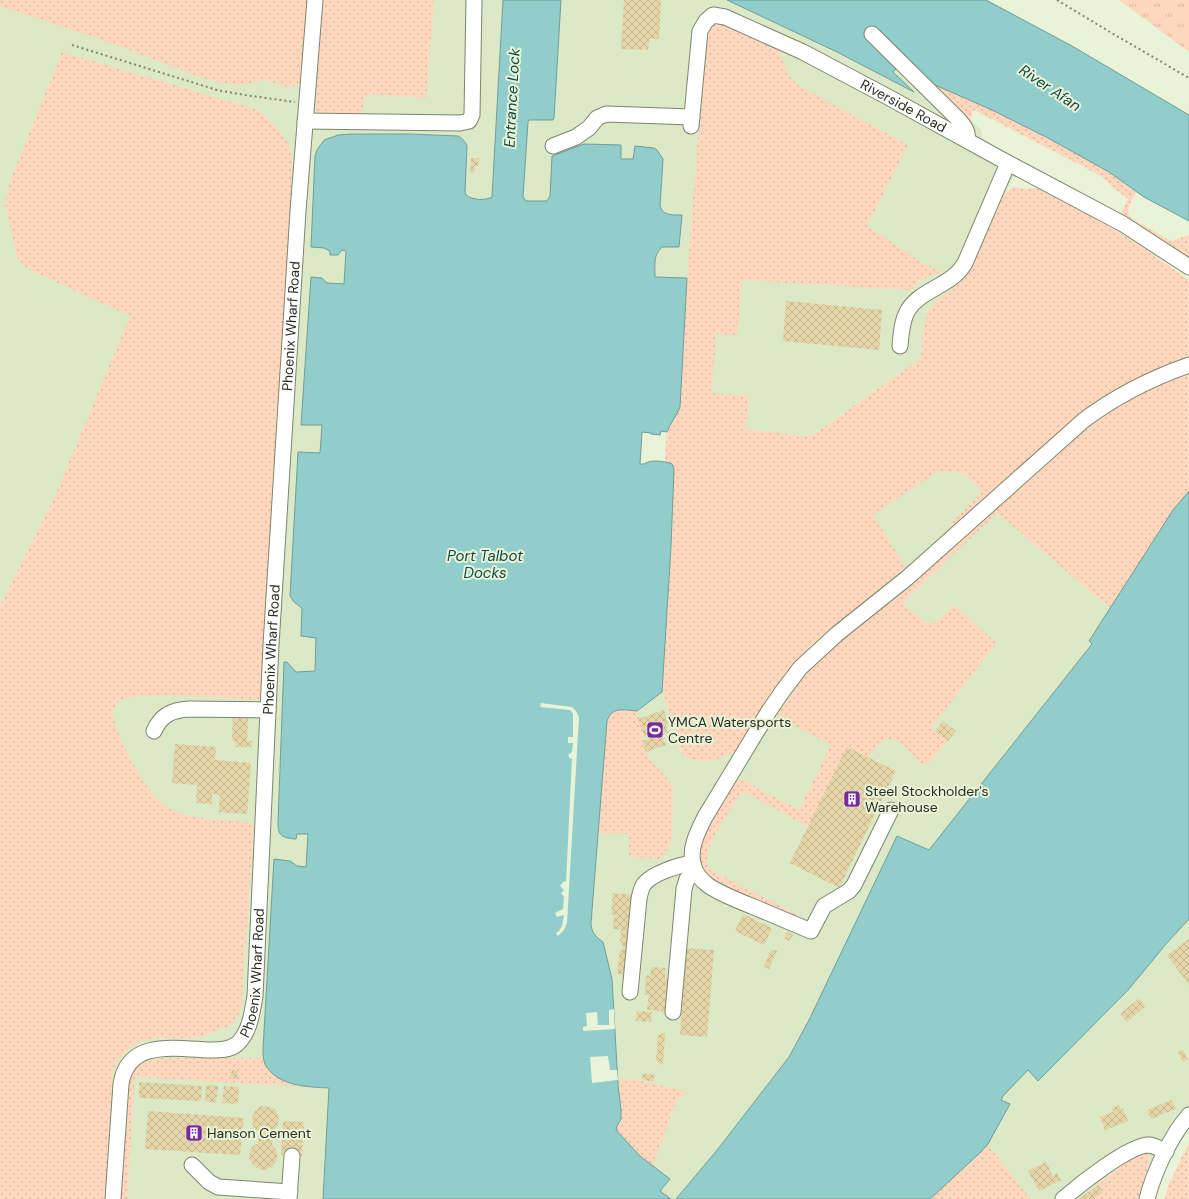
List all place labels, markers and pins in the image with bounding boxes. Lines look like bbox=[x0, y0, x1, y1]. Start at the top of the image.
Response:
place label: YMCA Watersports Centre bbox=[668, 713, 791, 747]
sports icon: YMCA Watersports Centre bbox=[645, 720, 665, 740]
place label: Steel Stockholder's Warehouse bbox=[865, 782, 989, 816]
building icon: Steel Stockholder's Warehouse bbox=[842, 789, 862, 809]
building icon: Hanson Cement bbox=[184, 1123, 204, 1143]
place label: Hanson Cement bbox=[207, 1124, 311, 1142]

